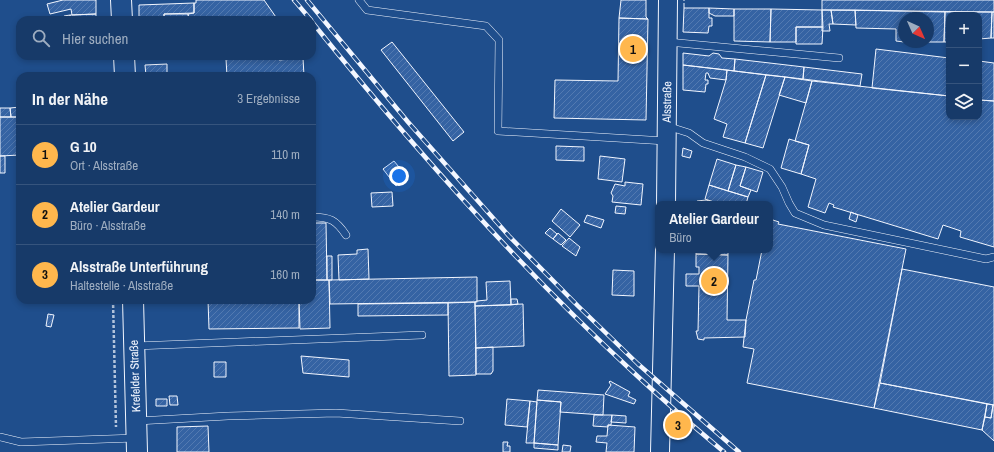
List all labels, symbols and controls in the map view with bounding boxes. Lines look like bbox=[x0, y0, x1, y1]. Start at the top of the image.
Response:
north arrow bbox=[898, 12, 934, 48]
map controls bbox=[946, 12, 982, 120]
button: + bbox=[946, 12, 982, 48]
search box bbox=[16, 16, 316, 60]
icon: search bbox=[30, 27, 52, 49]
text: Hier suchen bbox=[62, 28, 128, 49]
pin: 1 bbox=[620, 34, 646, 64]
button: − bbox=[946, 48, 982, 84]
street label: Alsstraße bbox=[659, 81, 675, 124]
button: layers bbox=[946, 84, 982, 120]
text: In der Nähe bbox=[32, 87, 108, 110]
text: 3 Ergebnisse bbox=[237, 90, 300, 107]
text: G 10 bbox=[70, 136, 97, 157]
text: 1 bbox=[42, 146, 48, 163]
text: 110 m bbox=[271, 146, 300, 163]
text: Ort · Alsstraße bbox=[70, 157, 138, 174]
your location bbox=[389, 166, 409, 186]
text: Atelier Gardeur bbox=[70, 196, 160, 217]
popup bbox=[655, 201, 773, 253]
text: 2 bbox=[42, 206, 48, 223]
text: 140 m bbox=[270, 206, 300, 223]
text: Atelier Gardeur bbox=[669, 208, 759, 229]
text: Büro · Alsstraße bbox=[70, 217, 146, 234]
text: Büro bbox=[669, 229, 692, 246]
text: Alsstraße Unterführung bbox=[70, 256, 208, 277]
text: 3 bbox=[42, 266, 48, 283]
text: 160 m bbox=[270, 266, 300, 283]
pin: 2 bbox=[701, 266, 727, 296]
text: Haltestelle · Alsstraße bbox=[70, 277, 173, 294]
street label: Krefelder Straße bbox=[126, 340, 144, 412]
pin: 3 bbox=[665, 410, 691, 440]

